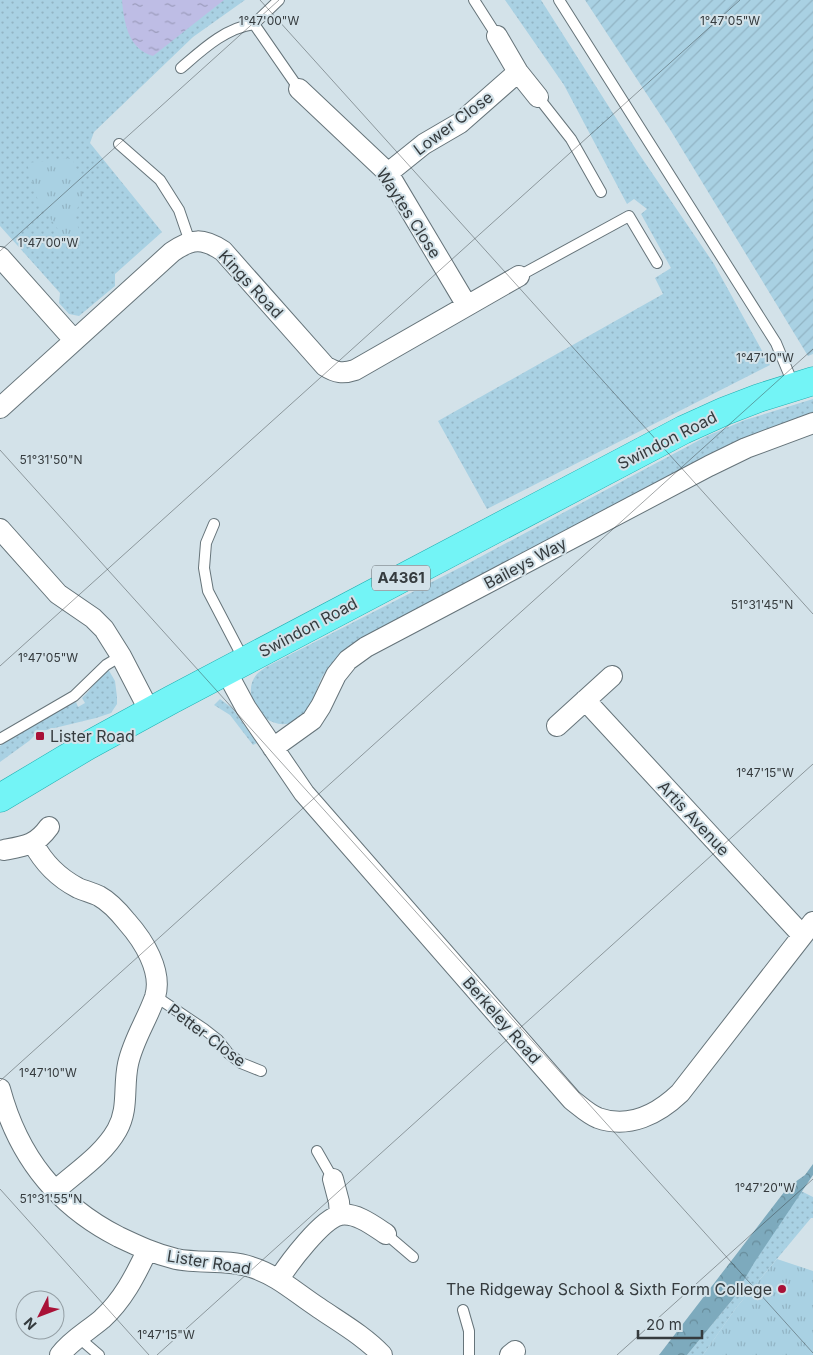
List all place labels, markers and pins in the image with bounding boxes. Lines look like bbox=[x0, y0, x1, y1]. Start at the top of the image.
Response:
place label: Lister Road bbox=[50, 726, 135, 746]
marker: Lister Road bbox=[34, 730, 46, 742]
place label: The Ridgeway School & Sixth Form College bbox=[446, 1279, 772, 1299]
marker: The Ridgeway School & Sixth Form College bbox=[776, 1283, 788, 1295]

